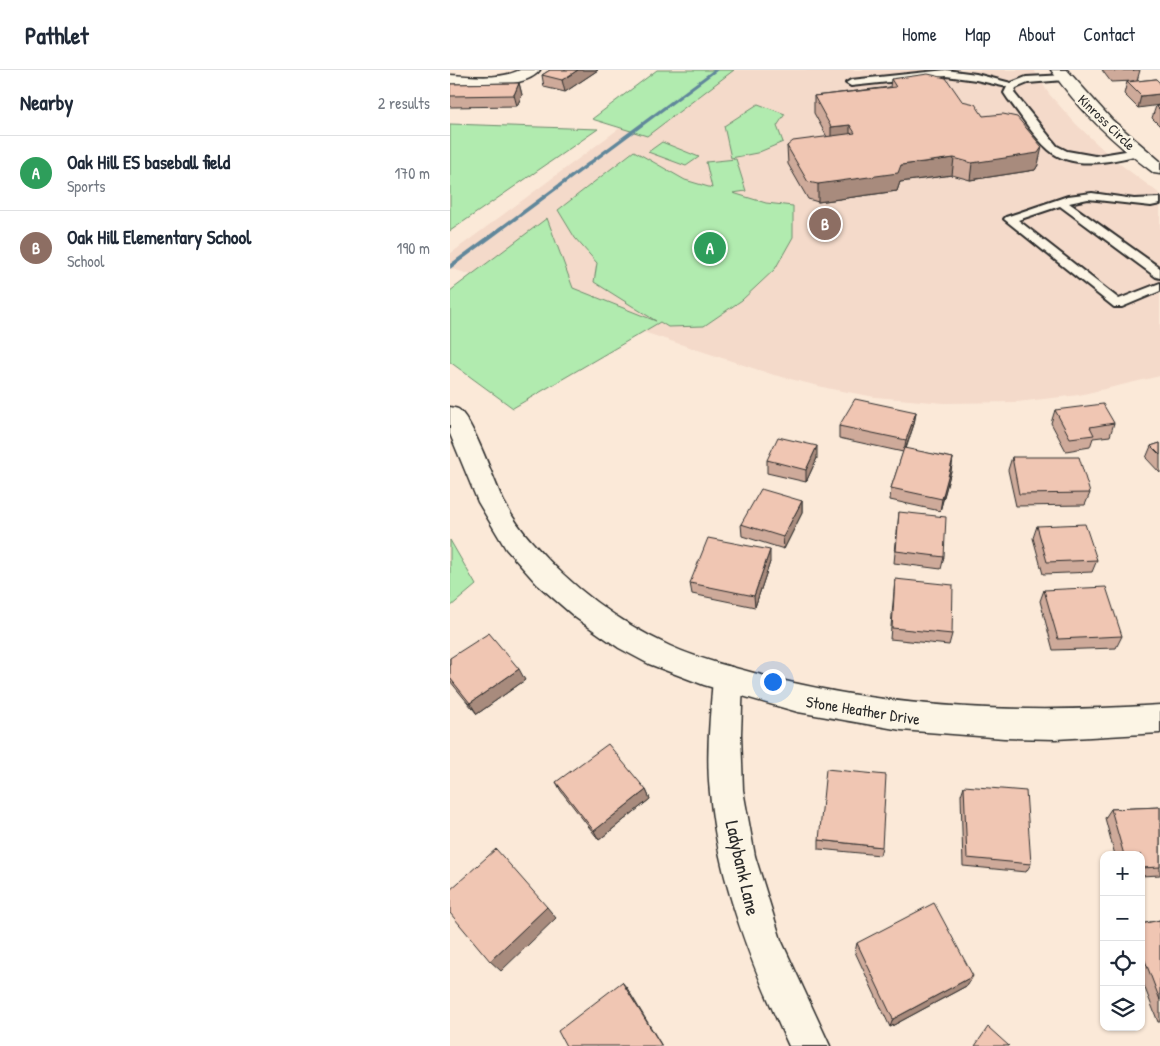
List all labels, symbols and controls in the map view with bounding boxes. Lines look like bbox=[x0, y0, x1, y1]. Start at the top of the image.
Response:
text: Pathlet bbox=[25, 19, 88, 51]
text: Home bbox=[902, 22, 937, 47]
text: Map bbox=[965, 22, 990, 47]
text: About bbox=[1018, 22, 1055, 47]
text: Contact bbox=[1083, 22, 1135, 47]
text: Nearby bbox=[20, 88, 73, 117]
street label: Kinross Circle bbox=[1074, 90, 1140, 154]
text: 2 results bbox=[378, 92, 430, 114]
text: Oak Hill ES baseball field bbox=[67, 149, 230, 175]
text: A bbox=[32, 162, 40, 184]
text: 170 m bbox=[395, 162, 430, 184]
text: Sports bbox=[67, 175, 105, 197]
pin: B bbox=[809, 205, 841, 243]
text: Oak Hill Elementary School bbox=[67, 224, 251, 250]
pin: A bbox=[694, 229, 726, 267]
text: B bbox=[32, 237, 40, 259]
text: 190 m bbox=[397, 237, 430, 259]
text: School bbox=[67, 250, 104, 272]
your location bbox=[760, 669, 786, 695]
street label: Stone Heather Drive bbox=[804, 690, 922, 730]
street label: Ladybank Lane bbox=[719, 818, 767, 918]
map controls bbox=[1100, 851, 1145, 1031]
button: + bbox=[1100, 851, 1145, 896]
button: − bbox=[1100, 896, 1145, 941]
button: locate bbox=[1100, 941, 1145, 986]
button: layers bbox=[1100, 986, 1145, 1031]

